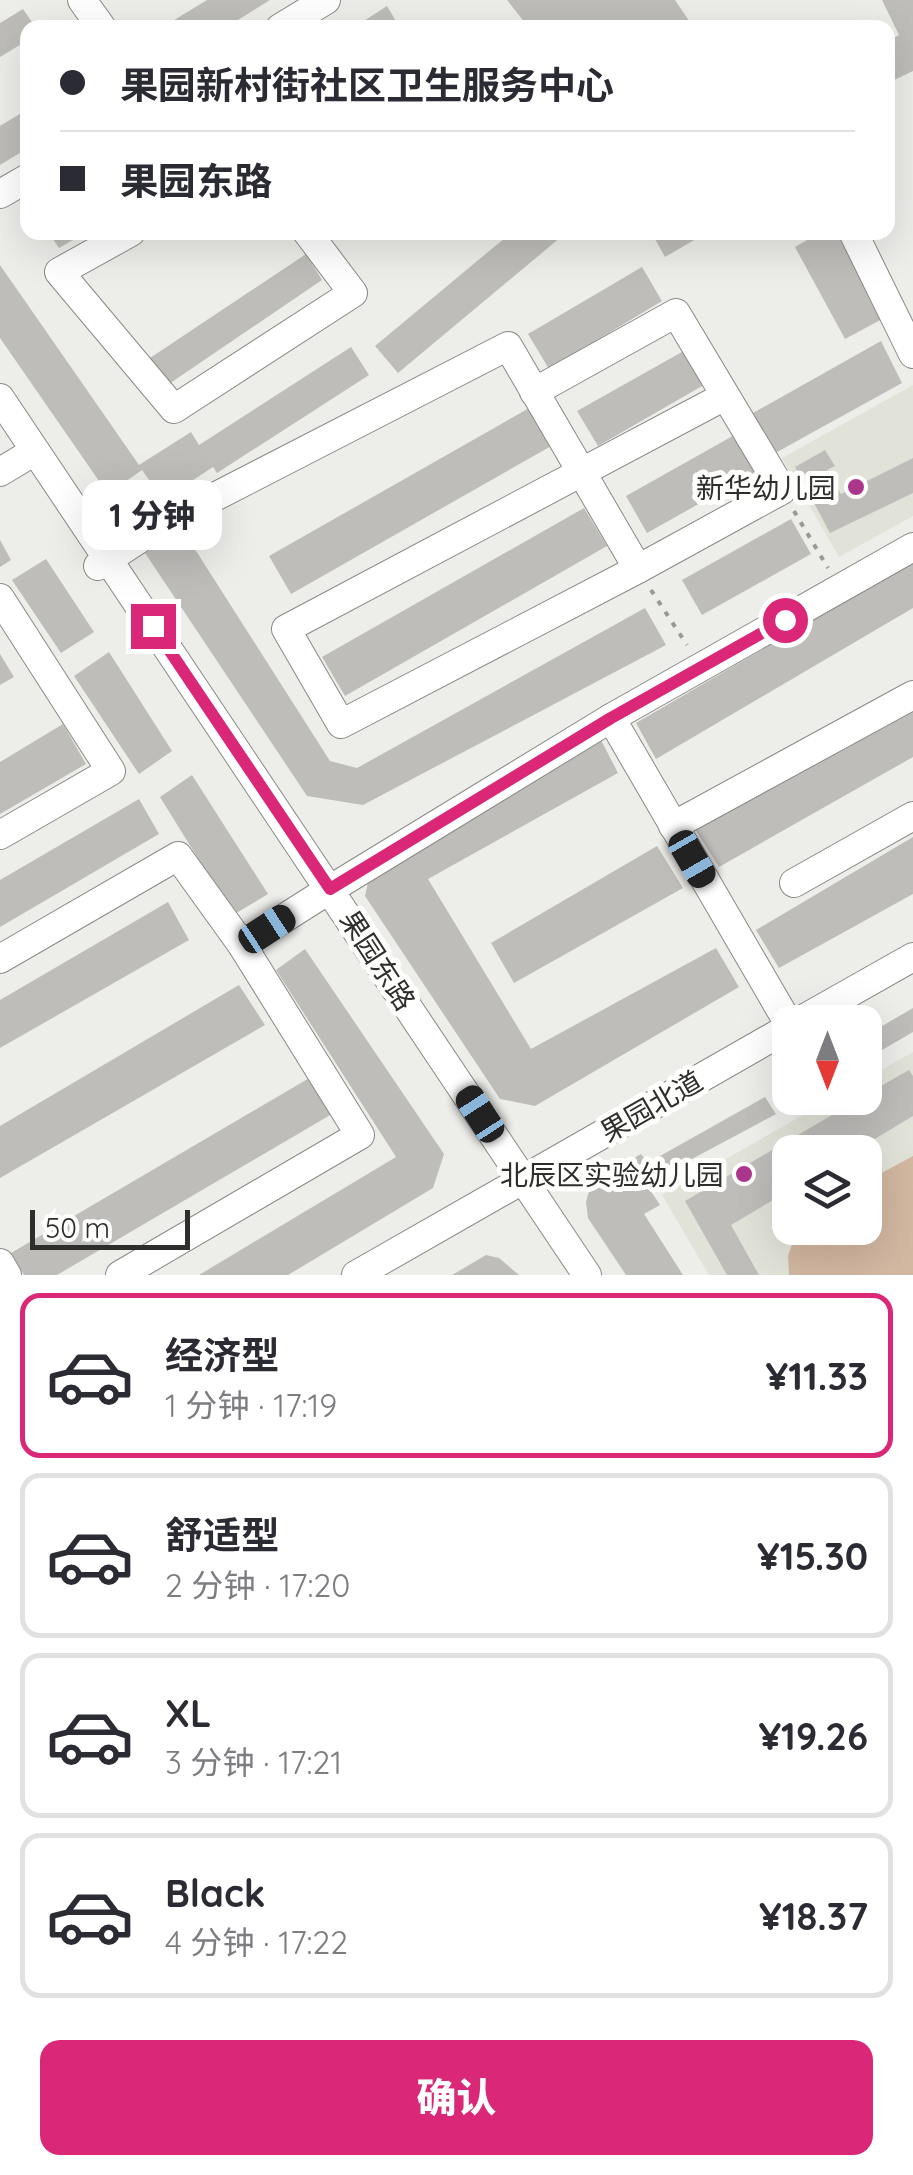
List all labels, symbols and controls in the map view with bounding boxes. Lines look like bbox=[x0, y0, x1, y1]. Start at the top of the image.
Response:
text: 果园新村街社区卫生服务中心 bbox=[120, 61, 614, 109]
text: 果园东路 bbox=[120, 157, 272, 205]
place label: 新华幼儿园 bbox=[696, 470, 836, 505]
marker: 新华幼儿园 bbox=[845, 476, 867, 498]
callout: 1 分钟 bbox=[83, 481, 223, 551]
text: 1 分钟 bbox=[109, 495, 195, 535]
route start bbox=[763, 598, 808, 643]
route end bbox=[131, 604, 176, 649]
car bbox=[664, 826, 720, 892]
car bbox=[234, 900, 300, 958]
street label: 果园东路 bbox=[333, 903, 423, 1017]
north arrow bbox=[772, 1005, 882, 1115]
map controls bbox=[772, 1005, 882, 1245]
street label: 果园北道 bbox=[594, 1063, 708, 1149]
car bbox=[451, 1081, 509, 1147]
button: layers bbox=[772, 1135, 882, 1245]
place label: 北辰区实验幼儿园 bbox=[500, 1157, 724, 1192]
marker: 北辰区实验幼儿园 bbox=[733, 1163, 755, 1185]
scale bar bbox=[30, 1205, 190, 1250]
text: 50 m bbox=[45, 1210, 110, 1245]
icon: car bbox=[45, 1331, 135, 1421]
text: 经济型 bbox=[165, 1331, 279, 1379]
text: ¥11.33 bbox=[766, 1352, 868, 1400]
text: 1 分钟 · 17:19 bbox=[165, 1385, 337, 1425]
icon: car bbox=[45, 1511, 135, 1601]
text: 舒适型 bbox=[165, 1511, 279, 1559]
text: ¥15.30 bbox=[757, 1532, 868, 1580]
text: 2 分钟 · 17:20 bbox=[165, 1565, 350, 1605]
text: XL bbox=[165, 1689, 211, 1737]
icon: car bbox=[45, 1691, 135, 1781]
text: ¥19.26 bbox=[758, 1712, 868, 1760]
text: 3 分钟 · 17:21 bbox=[165, 1742, 342, 1782]
text: Black bbox=[165, 1869, 265, 1917]
icon: car bbox=[45, 1871, 135, 1961]
text: ¥18.37 bbox=[759, 1892, 868, 1940]
text: 4 分钟 · 17:22 bbox=[165, 1922, 348, 1962]
button: 确认 bbox=[40, 2040, 873, 2155]

